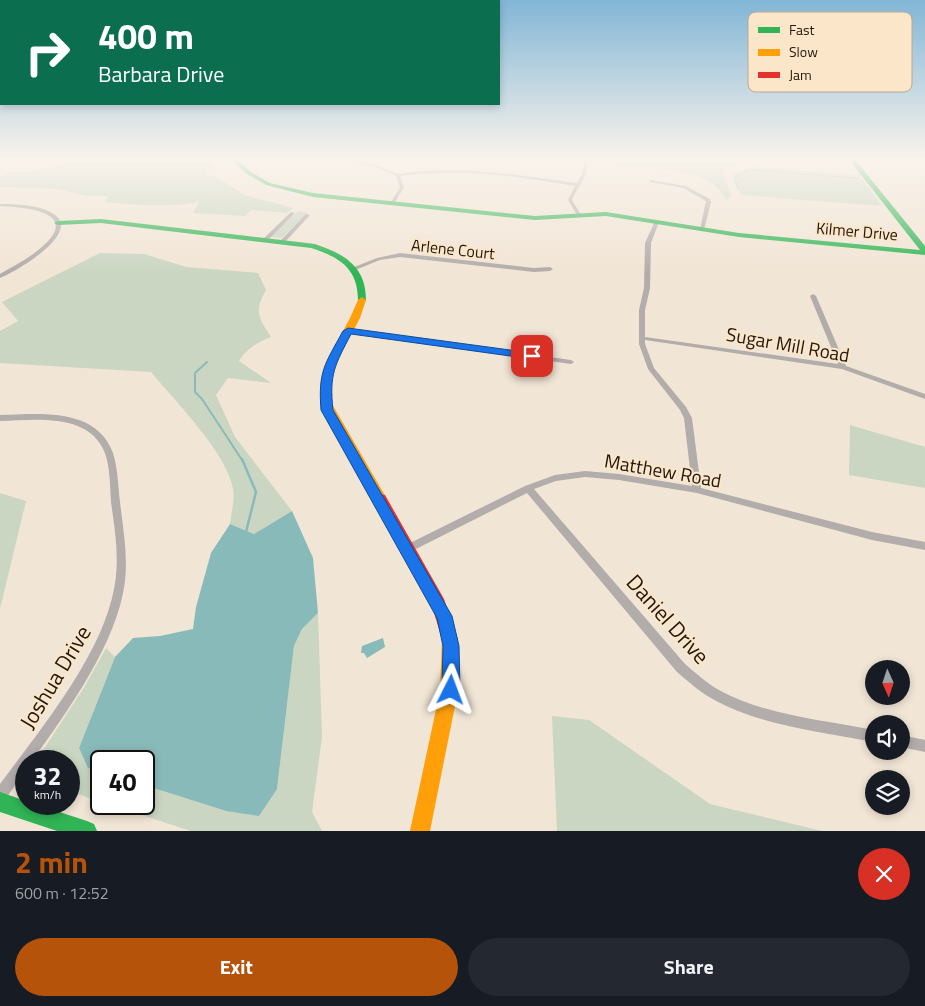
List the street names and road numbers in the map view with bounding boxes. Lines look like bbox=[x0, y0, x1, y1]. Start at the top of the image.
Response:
street label: Kilmer Drive bbox=[815, 215, 899, 247]
street label: Arlene Court bbox=[410, 233, 496, 265]
street label: Sugar Mill Road bbox=[724, 319, 852, 369]
street label: Matthew Road bbox=[602, 445, 724, 495]
street label: Daniel Drive bbox=[618, 566, 718, 672]
street label: Joshua Drive bbox=[11, 619, 99, 735]

